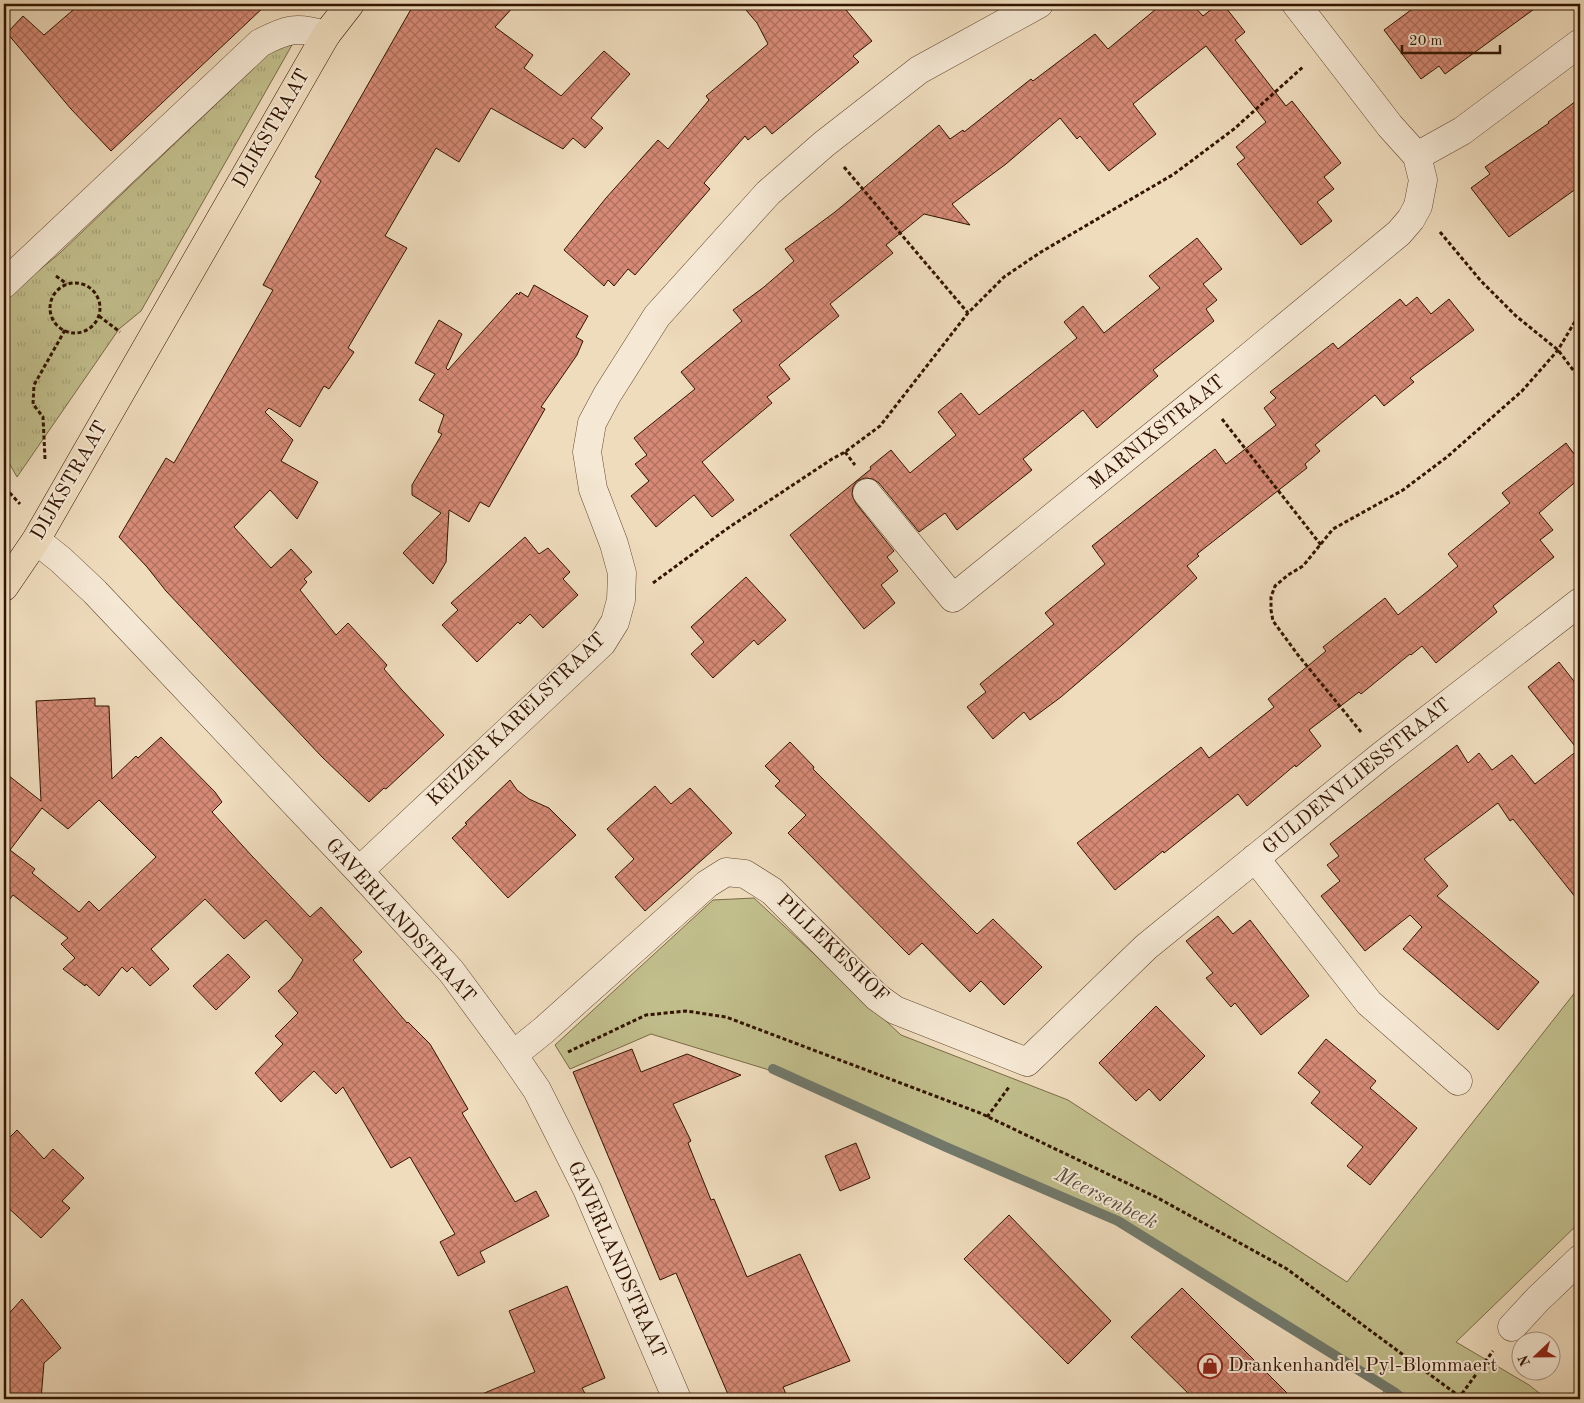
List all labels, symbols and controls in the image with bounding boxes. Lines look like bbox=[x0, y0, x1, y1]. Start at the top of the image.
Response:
scale bar bbox=[1402, 22, 1499, 54]
text: 20 m bbox=[1409, 34, 1443, 49]
street label: DIJKSTRAAT bbox=[230, 66, 314, 192]
street label: MARNIXSTRAAT bbox=[1085, 372, 1229, 494]
street label: DIJKSTRAAT bbox=[28, 418, 112, 544]
street label: KEIZER KARELSTRAAT bbox=[424, 630, 610, 810]
street label: GULDENVLIESSTRAAT bbox=[1259, 695, 1455, 859]
street label: GAVERLANDSTRAAT bbox=[321, 835, 479, 1007]
street label: PILLEKESHOF bbox=[772, 891, 892, 1007]
street label: GAVERLANDSTRAAT bbox=[564, 1159, 668, 1361]
water label: Meersenbeek bbox=[1050, 1164, 1161, 1234]
north arrow bbox=[1512, 1330, 1562, 1380]
shop icon: Drankenhandel Pyl-Blommaert bbox=[1197, 1353, 1223, 1379]
text: N bbox=[1516, 1353, 1533, 1368]
place label: Drankenhandel Pyl-Blommaert bbox=[1228, 1356, 1497, 1376]

